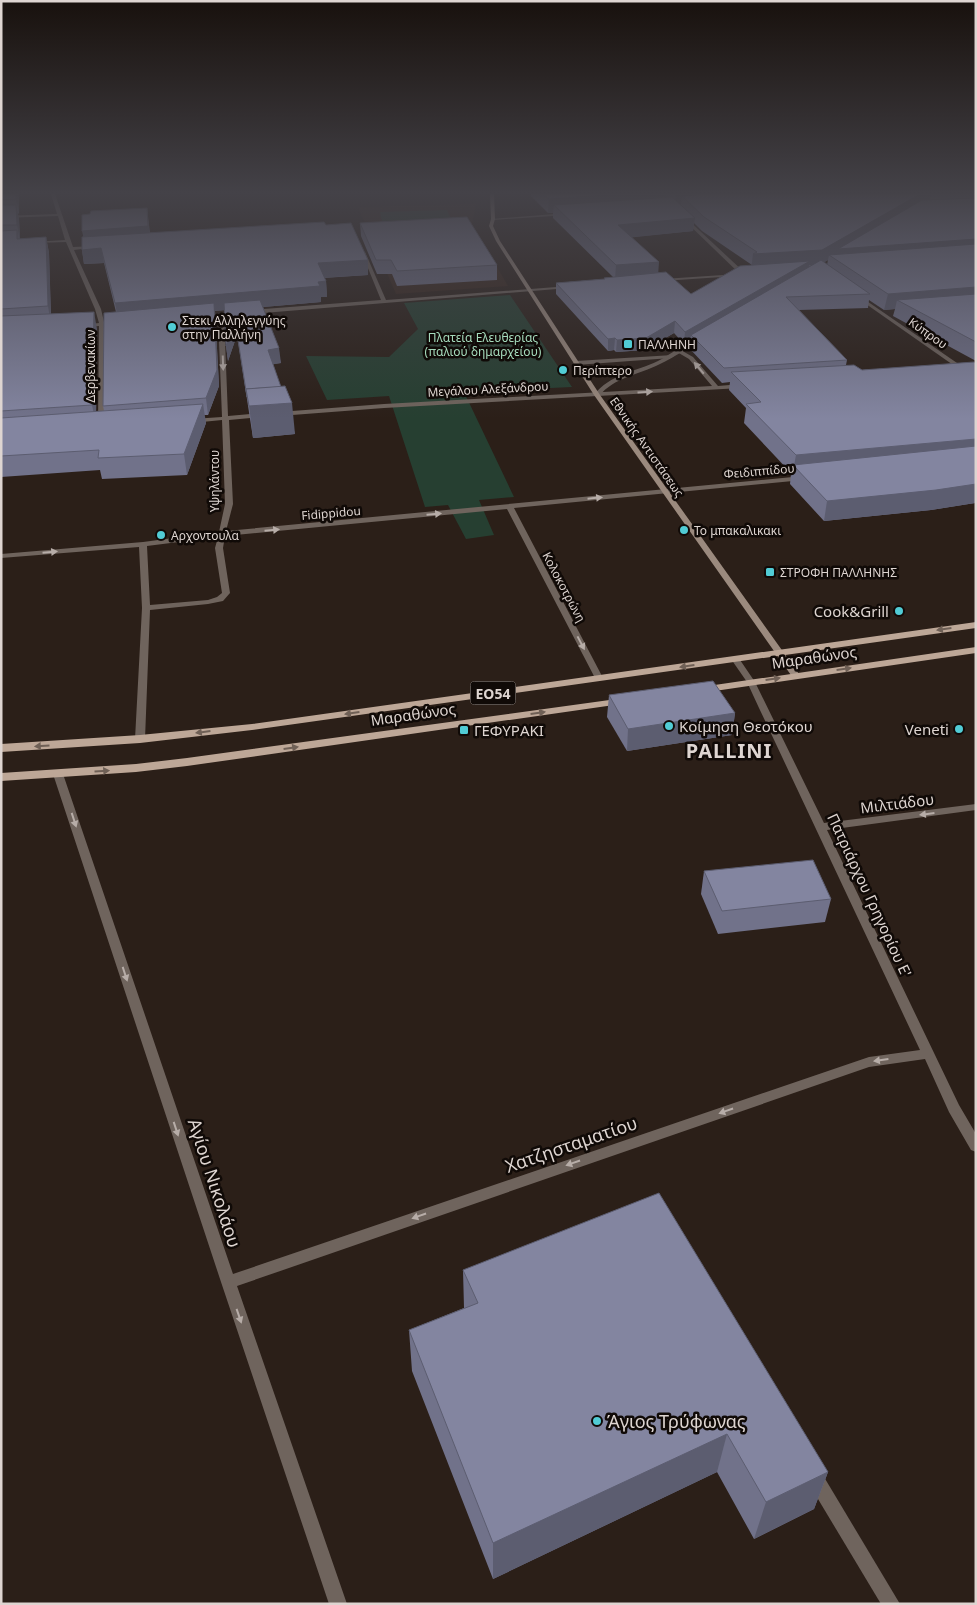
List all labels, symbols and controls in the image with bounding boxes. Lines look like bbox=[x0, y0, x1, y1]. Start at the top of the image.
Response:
place label: Στεκι Αλληλεγγύης στην Παλλήνη bbox=[182, 312, 286, 343]
street label: Κύπρου bbox=[905, 313, 951, 353]
marker: Στεκι Αλληλεγγύης στην Παλλήνη bbox=[166, 321, 178, 333]
park label: Πλατεία Ελευθερίας (παλιού δημαρχείου) bbox=[425, 329, 542, 360]
street label: Δερβενακίων bbox=[82, 330, 99, 402]
place label: ΠΑΛΛΗΝΗ bbox=[638, 336, 696, 353]
marker: ΠΑΛΛΗΝΗ bbox=[622, 338, 634, 350]
one-way arrow bbox=[219, 355, 227, 371]
place label: Περίπτερο bbox=[573, 362, 632, 379]
one-way arrow bbox=[693, 362, 705, 374]
marker: Περίπτερο bbox=[557, 364, 569, 376]
street label: Μεγάλου Αλεξάνδρου bbox=[427, 377, 549, 401]
one-way arrow bbox=[637, 388, 653, 396]
street label: Εθνικής Αντιστάσεως bbox=[606, 394, 688, 501]
street label: Υψηλάντου bbox=[206, 450, 223, 512]
street label: Φειδιππίδου bbox=[723, 459, 795, 483]
one-way arrow bbox=[588, 494, 604, 502]
street label: Fidippidou bbox=[301, 502, 361, 524]
one-way arrow bbox=[426, 510, 442, 518]
place label: Το μπακαλικακι bbox=[694, 522, 781, 539]
marker: Το μπακαλικακι bbox=[678, 524, 690, 536]
one-way arrow bbox=[264, 526, 280, 534]
place label: Αρχοντουλα bbox=[171, 527, 239, 544]
marker: Αρχοντουλα bbox=[155, 529, 167, 541]
one-way arrow bbox=[42, 547, 58, 555]
street label: Κολοκοτρώνη bbox=[538, 549, 590, 625]
place label: ΣΤΡΟΦΗ ΠΑΛΛΗΝΗΣ bbox=[780, 564, 897, 581]
marker: ΣΤΡΟΦΗ ΠΑΛΛΗΝΗΣ bbox=[764, 566, 776, 578]
place label: Cook&Grill bbox=[814, 601, 889, 621]
marker: Cook&Grill bbox=[893, 605, 905, 617]
one-way arrow bbox=[936, 626, 952, 634]
one-way arrow bbox=[577, 636, 585, 651]
street label: Μαραθώνος bbox=[770, 641, 858, 673]
one-way arrow bbox=[678, 662, 694, 670]
one-way arrow bbox=[837, 665, 853, 673]
one-way arrow bbox=[766, 675, 782, 683]
road number: ΕΟ54 bbox=[470, 681, 516, 704]
street label: Μαραθώνος bbox=[369, 698, 457, 730]
one-way arrow bbox=[344, 709, 360, 717]
one-way arrow bbox=[530, 709, 546, 717]
place label: Κοίμηση Θεοτόκου bbox=[679, 716, 813, 736]
place label: Veneti bbox=[905, 719, 949, 739]
place label: ΓΕΦΥΡΑΚΙ bbox=[474, 720, 544, 740]
marker: Κοίμηση Θεοτόκου bbox=[663, 720, 675, 732]
marker: Veneti bbox=[953, 723, 965, 735]
marker: ΓΕΦΥΡΑΚΙ bbox=[458, 724, 470, 736]
one-way arrow bbox=[195, 728, 211, 736]
district label: PALLINI bbox=[686, 737, 772, 764]
one-way arrow bbox=[33, 743, 49, 751]
one-way arrow bbox=[283, 744, 299, 752]
one-way arrow bbox=[95, 766, 111, 774]
street label: Μιλτιάδου bbox=[859, 789, 935, 817]
street label: Πατριάρχου Γρηγορίου Ε' bbox=[823, 810, 917, 980]
one-way arrow bbox=[919, 810, 935, 818]
one-way arrow bbox=[70, 813, 78, 828]
one-way arrow bbox=[122, 967, 129, 982]
one-way arrow bbox=[872, 1057, 888, 1065]
one-way arrow bbox=[719, 1108, 734, 1115]
street label: Χατζησταματίου bbox=[502, 1110, 640, 1178]
street label: Αγίου Νικολάου bbox=[183, 1115, 247, 1251]
one-way arrow bbox=[173, 1121, 181, 1136]
one-way arrow bbox=[565, 1160, 580, 1168]
one-way arrow bbox=[411, 1212, 426, 1220]
one-way arrow bbox=[235, 1309, 243, 1324]
place label: Άγιος Τρύφωνας bbox=[607, 1409, 746, 1433]
marker: Άγιος Τρύφωνας bbox=[591, 1415, 603, 1427]

